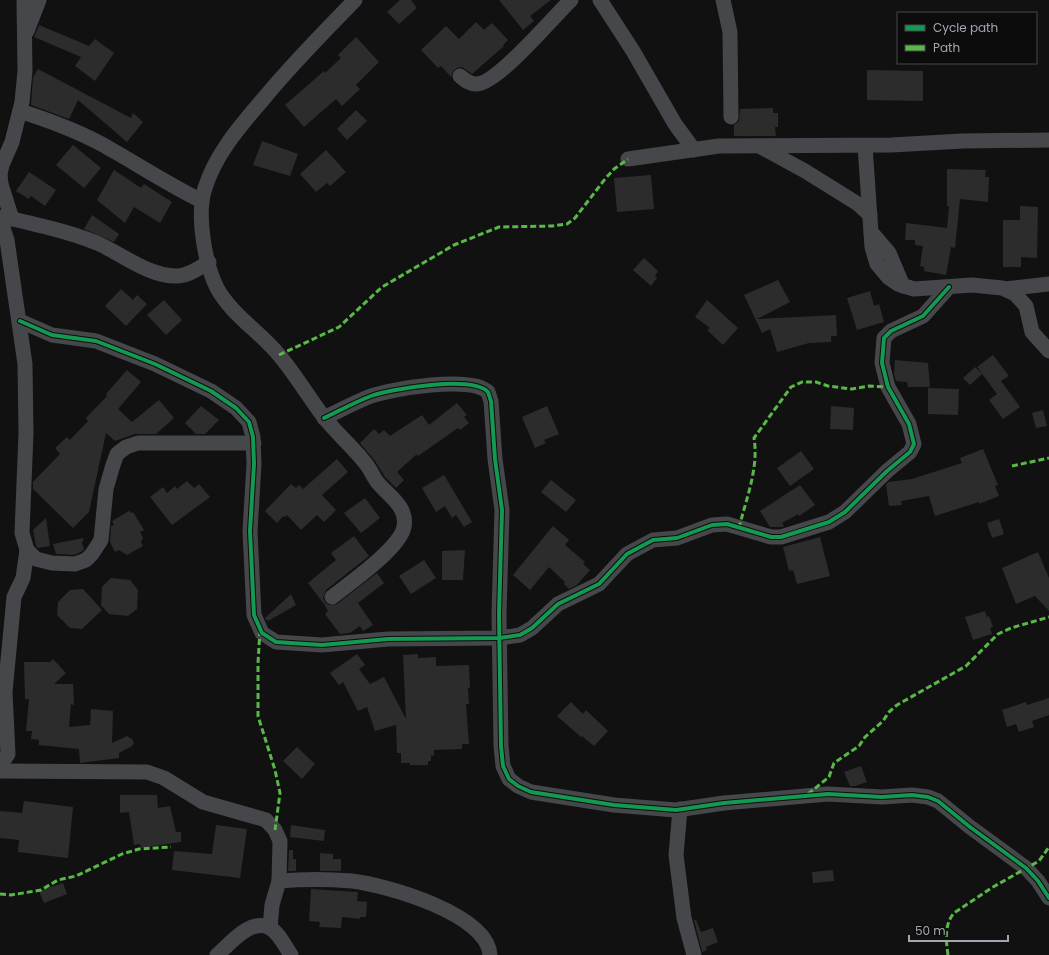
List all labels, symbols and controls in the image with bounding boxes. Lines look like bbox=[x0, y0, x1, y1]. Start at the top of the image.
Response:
legend bbox=[897, 12, 1037, 64]
text: Cycle path bbox=[933, 19, 998, 36]
text: Path bbox=[933, 39, 960, 56]
scale bar bbox=[909, 917, 1008, 943]
text: 50 m bbox=[915, 922, 946, 939]

